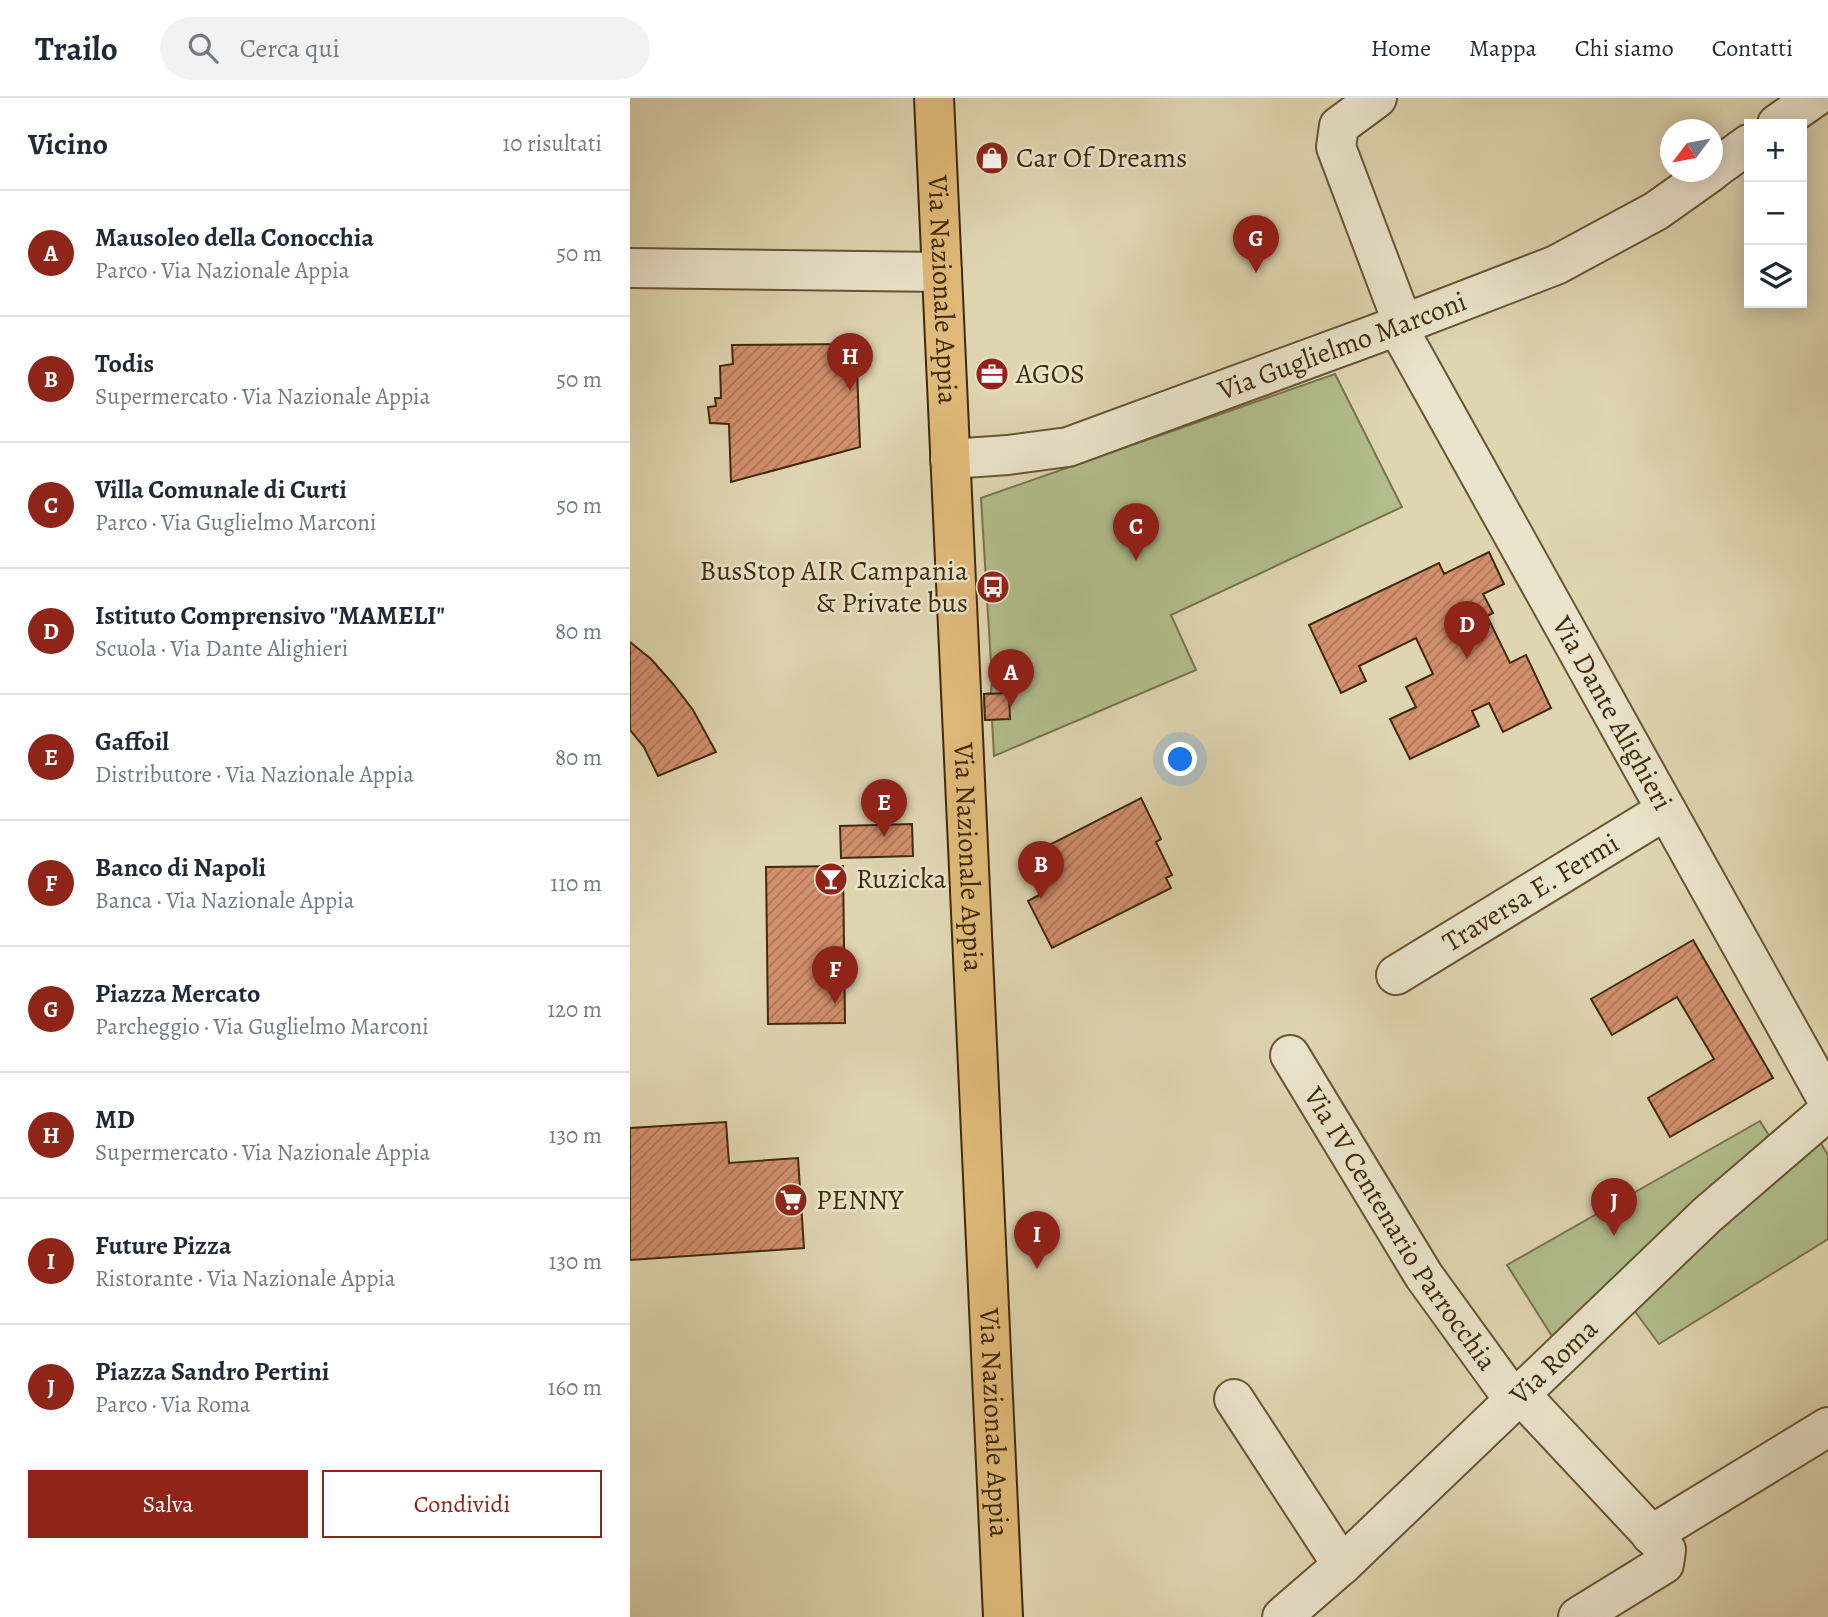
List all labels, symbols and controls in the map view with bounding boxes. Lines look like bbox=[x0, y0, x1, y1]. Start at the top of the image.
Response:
search box bbox=[160, 17, 650, 80]
text: Trailo bbox=[35, 26, 118, 71]
icon: search bbox=[184, 29, 222, 67]
text: Cerca qui bbox=[240, 31, 340, 66]
text: Home bbox=[1371, 32, 1431, 64]
text: Mappa bbox=[1469, 32, 1537, 64]
text: Chi siamo bbox=[1575, 32, 1674, 64]
text: Contatti bbox=[1712, 32, 1793, 64]
north arrow bbox=[1660, 119, 1723, 182]
map controls bbox=[1744, 119, 1807, 308]
button: + bbox=[1744, 119, 1807, 182]
text: Vicino bbox=[28, 124, 108, 164]
text: 10 risultati bbox=[502, 128, 602, 159]
shop icon: Car Of Dreams bbox=[973, 139, 1011, 177]
place label: Car Of Dreams bbox=[1016, 139, 1187, 177]
street label: Via Nazionale Appia bbox=[918, 173, 967, 405]
button: − bbox=[1744, 182, 1807, 245]
pin: G bbox=[1233, 215, 1279, 273]
text: Mausoleo della Conocchia bbox=[95, 220, 374, 255]
text: A bbox=[44, 238, 58, 269]
text: 50 m bbox=[556, 238, 602, 269]
button: layers bbox=[1744, 245, 1807, 308]
text: Parco · Via Nazionale Appia bbox=[95, 255, 349, 286]
street label: Via Guglielmo Marconi bbox=[1212, 282, 1472, 410]
pin: H bbox=[827, 333, 873, 391]
text: Todis bbox=[95, 346, 154, 381]
office icon: AGOS bbox=[973, 355, 1011, 393]
place label: AGOS bbox=[1015, 355, 1085, 393]
text: B bbox=[44, 364, 58, 395]
text: 50 m bbox=[556, 364, 602, 395]
text: Supermercato · Via Nazionale Appia bbox=[95, 381, 430, 412]
text: Villa Comunale di Curti bbox=[95, 472, 347, 507]
text: C bbox=[44, 490, 58, 521]
text: 50 m bbox=[556, 490, 602, 521]
pin: C bbox=[1113, 503, 1159, 561]
text: Parco · Via Guglielmo Marconi bbox=[95, 507, 376, 538]
place label: BusStop AIR Campania & Private bus bbox=[699, 552, 968, 622]
bus stop icon: BusStop AIR Campania & Private bus bbox=[974, 568, 1012, 606]
text: Istituto Comprensivo "MAMELI" bbox=[95, 598, 445, 633]
pin: D bbox=[1444, 601, 1490, 659]
street label: Via Dante Alighieri bbox=[1543, 608, 1682, 817]
text: D bbox=[43, 616, 59, 647]
text: 80 m bbox=[555, 616, 602, 647]
text: Scuola · Via Dante Alighieri bbox=[95, 633, 348, 664]
pin: A bbox=[988, 649, 1034, 707]
text: Gaffoil bbox=[95, 724, 169, 759]
street label: Via Nazionale Appia bbox=[944, 741, 993, 973]
text: E bbox=[44, 742, 58, 773]
text: 80 m bbox=[555, 742, 602, 773]
your location bbox=[1163, 742, 1197, 776]
text: Distributore · Via Nazionale Appia bbox=[95, 759, 414, 790]
pin: E bbox=[861, 779, 907, 837]
street label: Traversa E. Fermi bbox=[1435, 824, 1626, 961]
pin: B bbox=[1018, 841, 1064, 899]
text: Banco di Napoli bbox=[95, 850, 266, 885]
bar icon: Ruzicka bbox=[812, 860, 850, 898]
place label: Ruzicka bbox=[856, 860, 946, 898]
text: F bbox=[45, 868, 57, 899]
text: 110 m bbox=[550, 868, 602, 899]
text: Banca · Via Nazionale Appia bbox=[95, 885, 354, 916]
pin: F bbox=[812, 946, 858, 1004]
text: Piazza Mercato bbox=[95, 976, 260, 1011]
text: G bbox=[43, 994, 59, 1025]
text: 120 m bbox=[547, 994, 602, 1025]
text: Parcheggio · Via Guglielmo Marconi bbox=[95, 1011, 429, 1042]
street label: Via IV Centenario Parrocchia bbox=[1294, 1079, 1506, 1379]
text: MD bbox=[95, 1102, 135, 1137]
text: H bbox=[42, 1120, 60, 1151]
text: 130 m bbox=[549, 1120, 602, 1151]
text: Supermercato · Via Nazionale Appia bbox=[95, 1137, 430, 1168]
pin: J bbox=[1591, 1178, 1637, 1236]
supermarket icon: PENNY bbox=[772, 1181, 810, 1219]
place label: PENNY bbox=[816, 1181, 904, 1219]
pin: I bbox=[1014, 1211, 1060, 1269]
text: Future Pizza bbox=[95, 1228, 231, 1263]
text: I bbox=[47, 1246, 55, 1277]
text: 130 m bbox=[549, 1246, 602, 1277]
text: Ristorante · Via Nazionale Appia bbox=[95, 1263, 396, 1294]
street label: Via Nazionale Appia bbox=[970, 1306, 1018, 1538]
street label: Via Roma bbox=[1501, 1310, 1606, 1414]
text: Piazza Sandro Pertini bbox=[95, 1354, 329, 1389]
text: J bbox=[47, 1372, 55, 1403]
text: 160 m bbox=[548, 1372, 602, 1403]
text: Parco · Via Roma bbox=[95, 1389, 251, 1420]
button: Salva bbox=[28, 1470, 308, 1538]
button: Condividi bbox=[322, 1470, 602, 1538]

